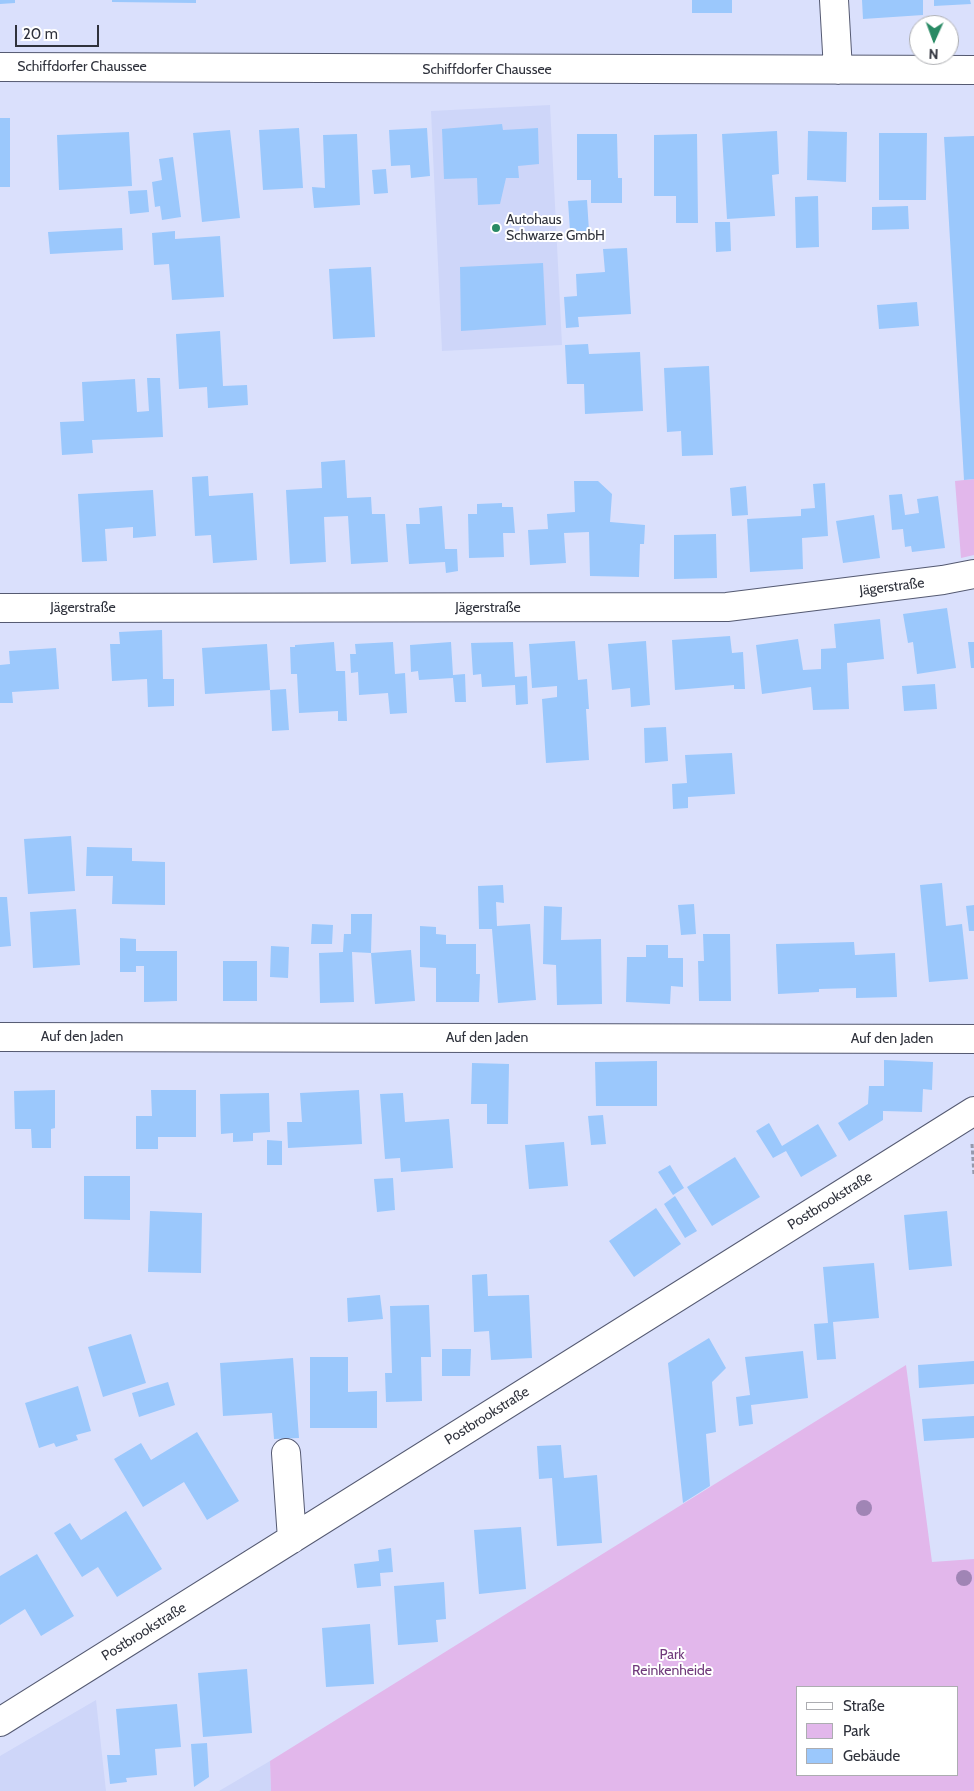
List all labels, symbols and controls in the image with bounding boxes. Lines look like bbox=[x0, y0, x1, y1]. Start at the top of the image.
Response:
scale bar bbox=[18, 15, 101, 47]
north arrow bbox=[909, 15, 959, 65]
text: 20 m bbox=[23, 25, 58, 43]
text: N bbox=[928, 45, 939, 63]
street label: Schiffdorfer Chaussee bbox=[17, 59, 147, 75]
street label: Schiffdorfer Chaussee bbox=[422, 62, 552, 78]
place label: Autohaus Schwarze GmbH bbox=[506, 212, 605, 244]
marker: Autohaus Schwarze GmbH bbox=[490, 222, 502, 234]
street label: Jägerstraße bbox=[858, 575, 926, 599]
street label: Jägerstraße bbox=[50, 600, 116, 616]
street label: Jägerstraße bbox=[455, 600, 521, 616]
street label: Auf den Jaden bbox=[41, 1029, 123, 1045]
street label: Auf den Jaden bbox=[446, 1030, 528, 1046]
street label: Auf den Jaden bbox=[851, 1031, 933, 1047]
street label: Postbrookstraße bbox=[785, 1168, 875, 1234]
street label: Postbrookstraße bbox=[442, 1383, 532, 1449]
street label: Postbrookstraße bbox=[99, 1599, 189, 1665]
park label: Park Reinkenheide bbox=[632, 1647, 712, 1680]
legend bbox=[796, 1686, 959, 1776]
text: Straße bbox=[843, 1697, 885, 1715]
text: Park bbox=[843, 1722, 870, 1740]
text: Gebäude bbox=[843, 1747, 900, 1765]

